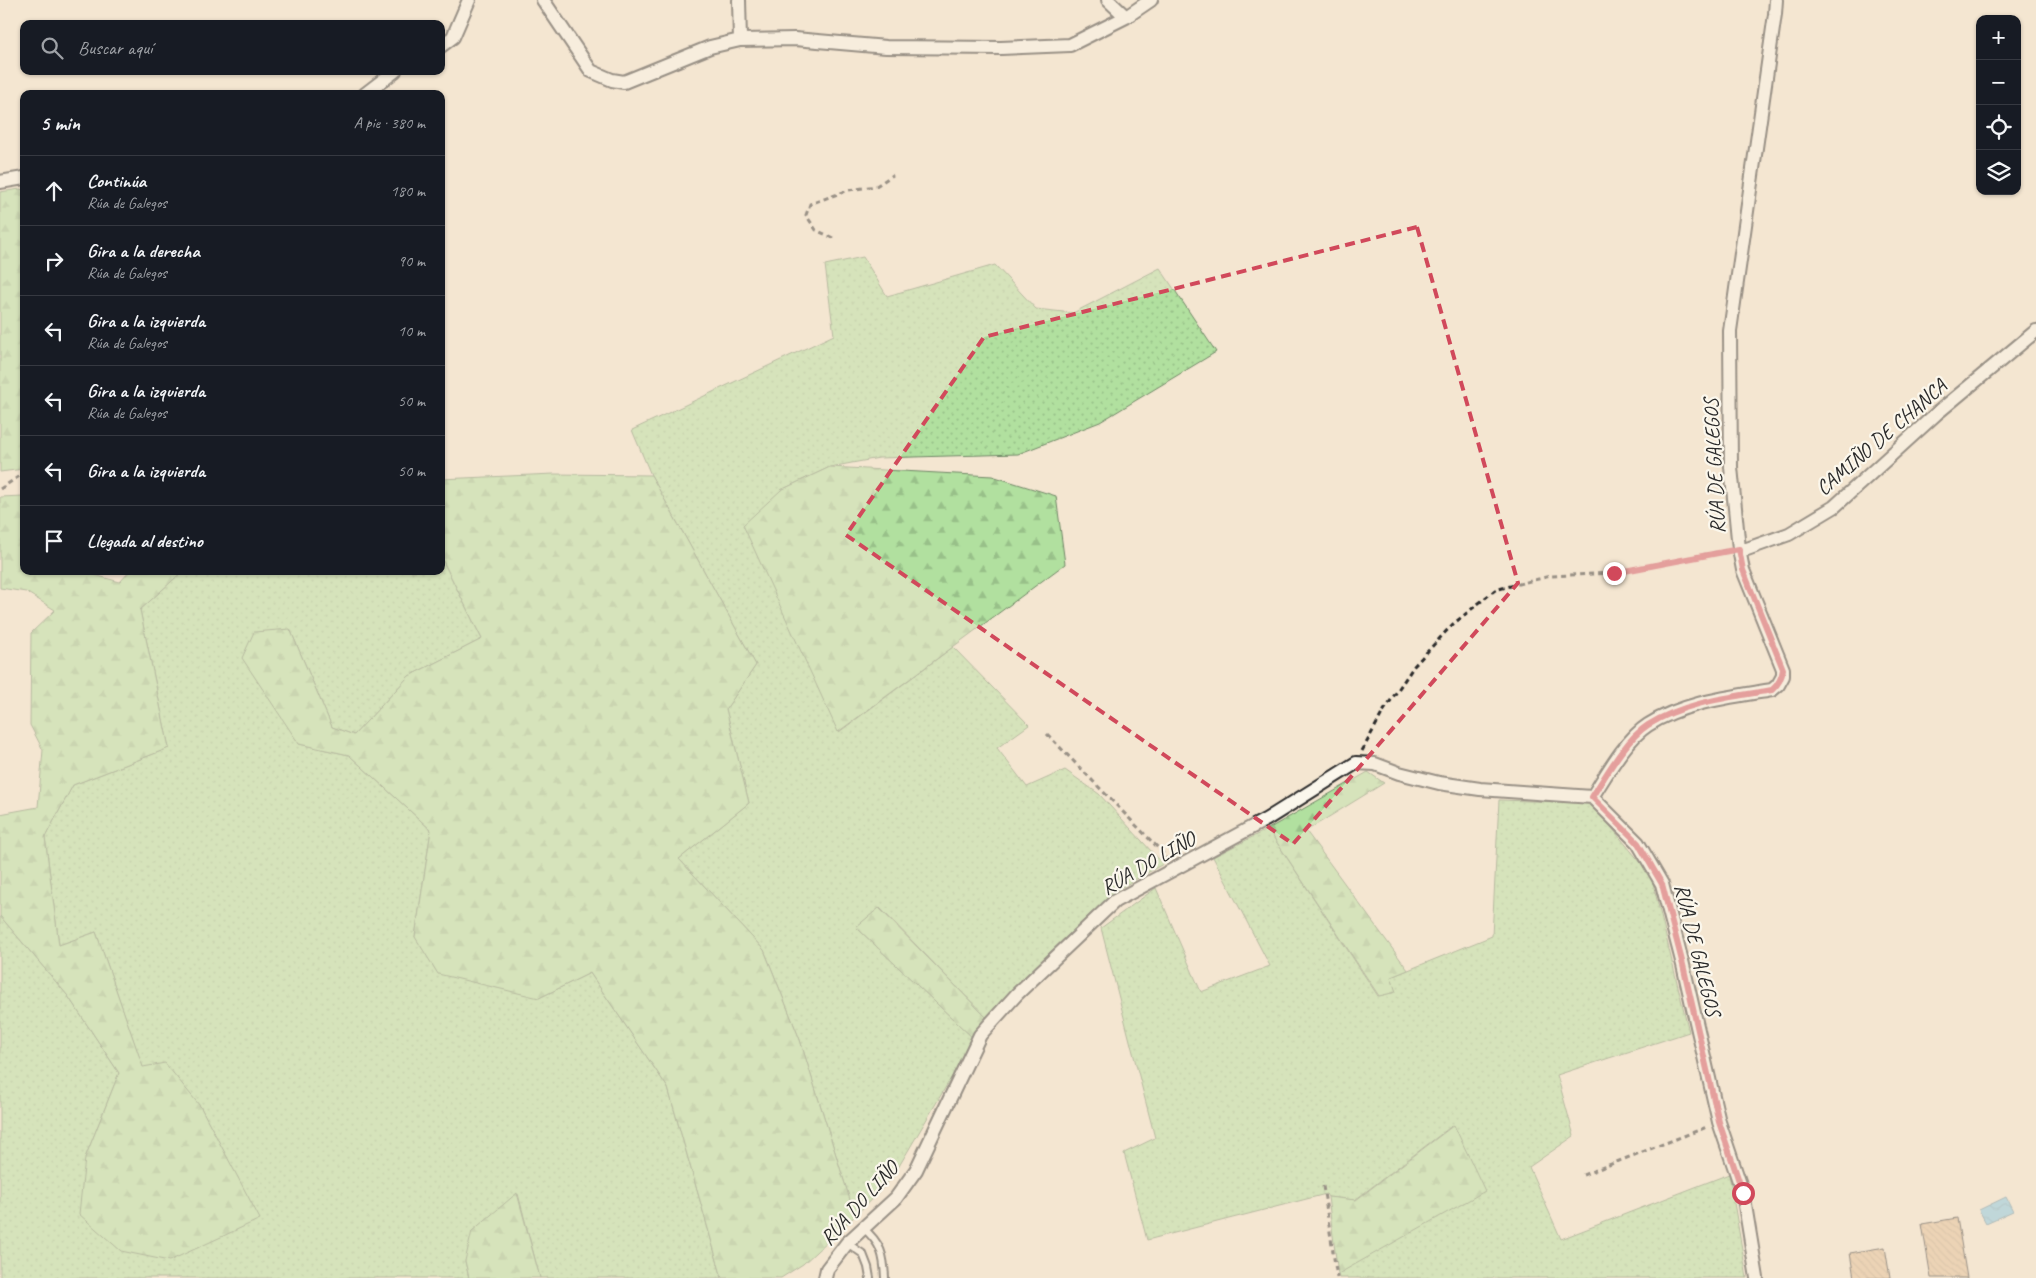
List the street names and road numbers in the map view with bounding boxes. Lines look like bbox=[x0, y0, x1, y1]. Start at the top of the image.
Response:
street label: CAMIÑO DE CHANCA bbox=[1810, 372, 1953, 501]
street label: RÚA DE GALEGOS bbox=[1697, 395, 1731, 534]
street label: RÚA DO LIÑO bbox=[1096, 824, 1202, 900]
street label: RÚA DE GALEGOS bbox=[1669, 881, 1728, 1022]
street label: RÚA DO LIÑO bbox=[814, 1154, 905, 1250]

